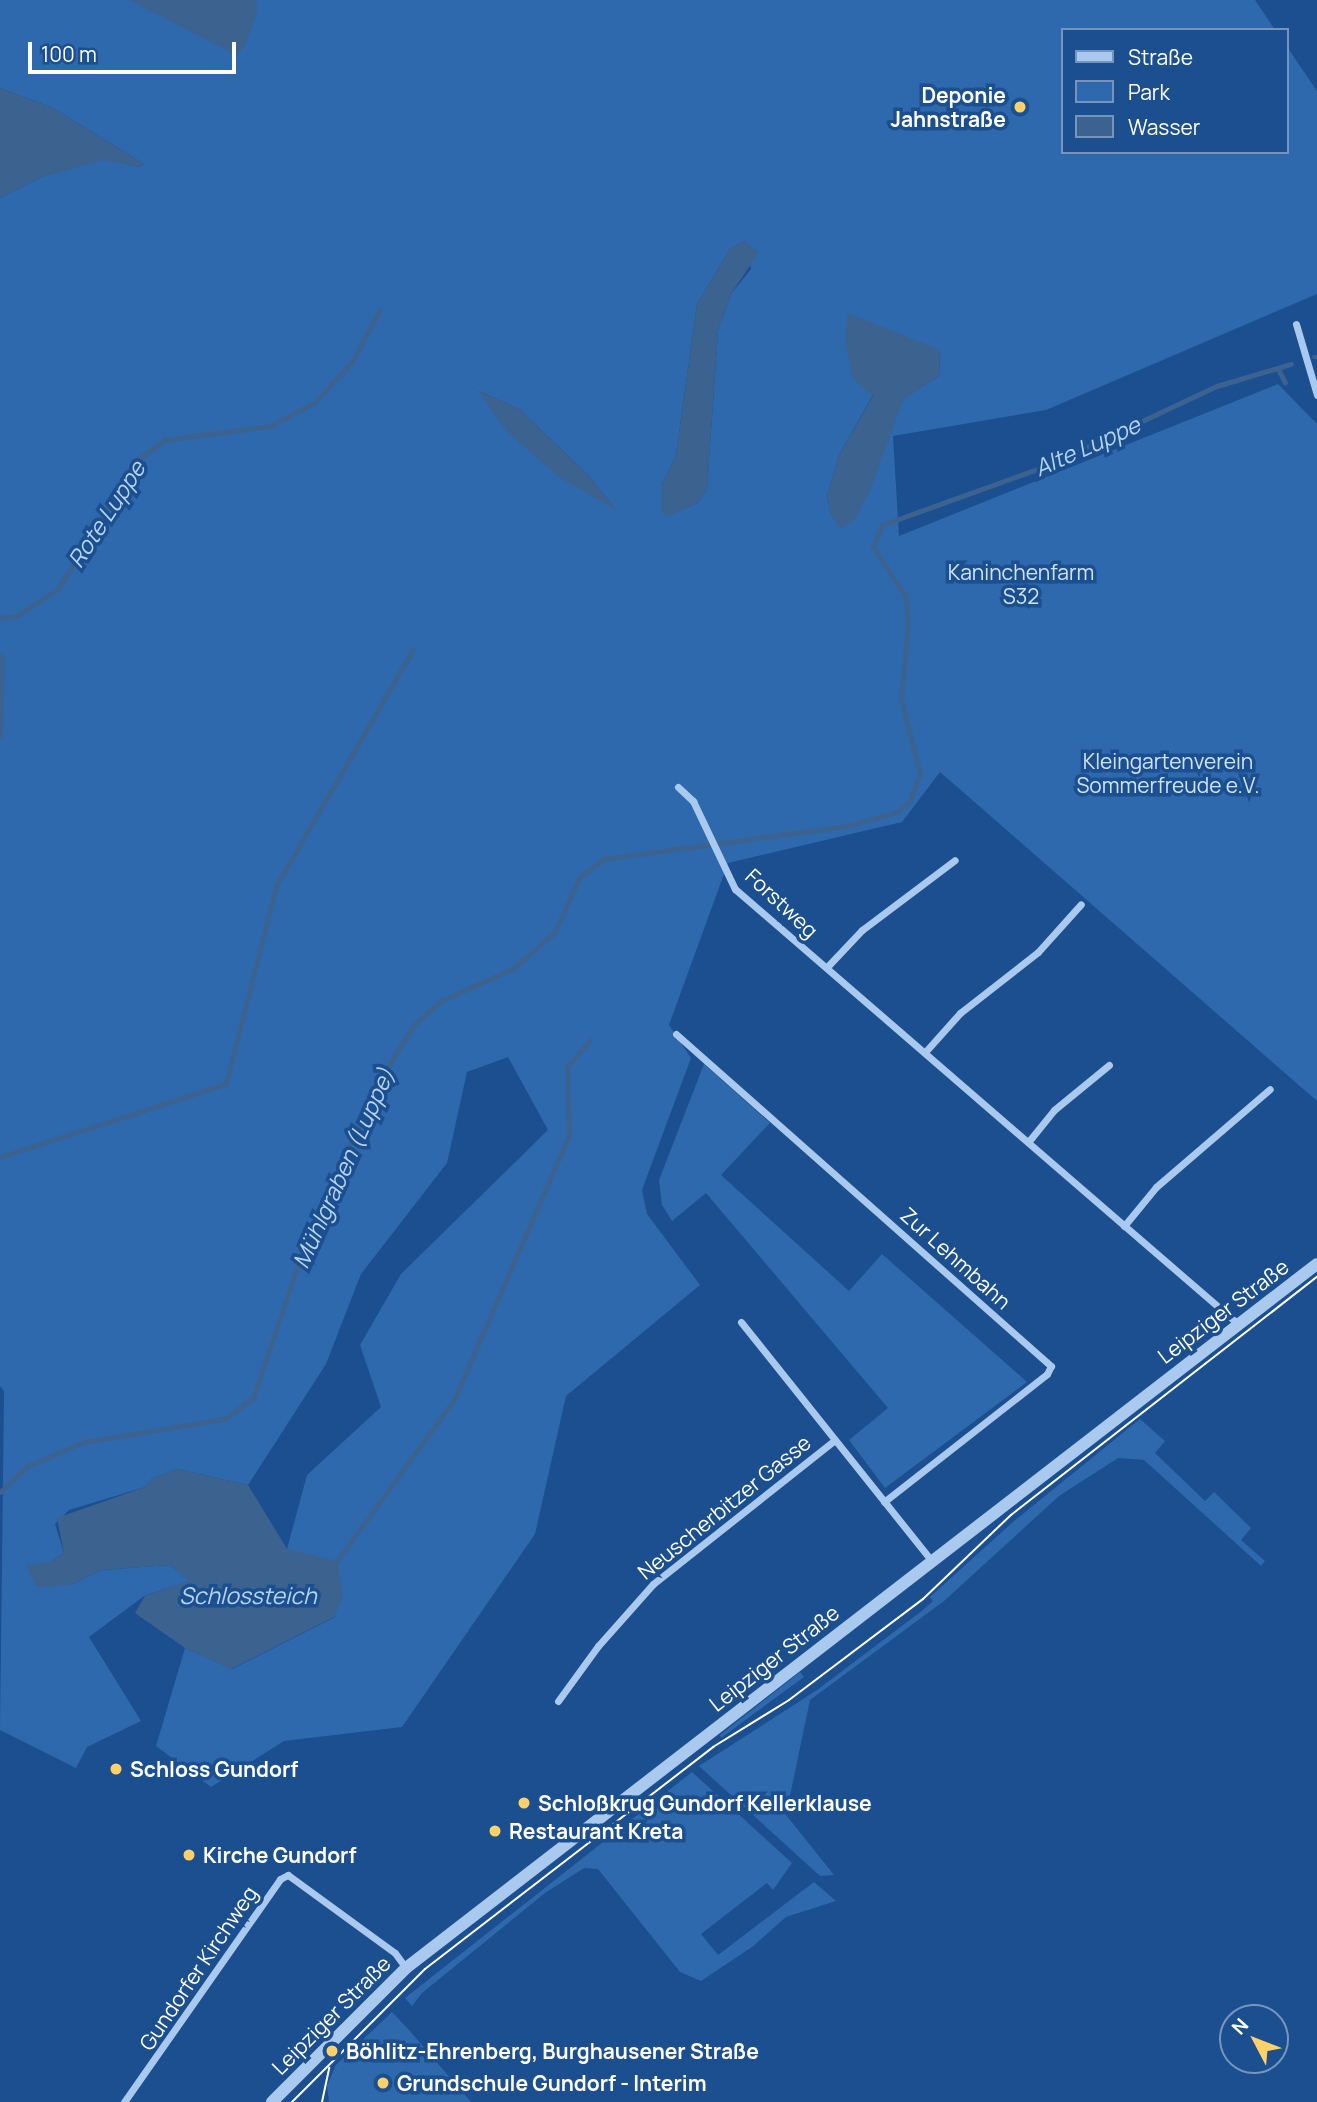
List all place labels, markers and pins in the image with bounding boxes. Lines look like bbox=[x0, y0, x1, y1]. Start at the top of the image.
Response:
place label: Deponie Jahnstraße bbox=[890, 82, 1006, 132]
marker: Deponie Jahnstraße bbox=[1012, 99, 1028, 115]
place label: Schloss Gundorf bbox=[130, 1756, 298, 1782]
marker: Schloss Gundorf bbox=[108, 1761, 124, 1777]
place label: Schloßkrug Gundorf Kellerklause bbox=[538, 1790, 872, 1816]
marker: Schloßkrug Gundorf Kellerklause bbox=[516, 1795, 532, 1811]
place label: Restaurant Kreta bbox=[509, 1818, 683, 1844]
marker: Restaurant Kreta bbox=[487, 1823, 503, 1839]
place label: Kirche Gundorf bbox=[203, 1842, 356, 1868]
marker: Kirche Gundorf bbox=[181, 1847, 197, 1863]
place label: Böhlitz-Ehrenberg, Burghausener Straße bbox=[346, 2038, 759, 2064]
marker: Böhlitz-Ehrenberg, Burghausener Straße bbox=[324, 2043, 340, 2059]
place label: Grundschule Gundorf - Interim bbox=[397, 2070, 707, 2096]
marker: Grundschule Gundorf - Interim bbox=[375, 2075, 391, 2091]

